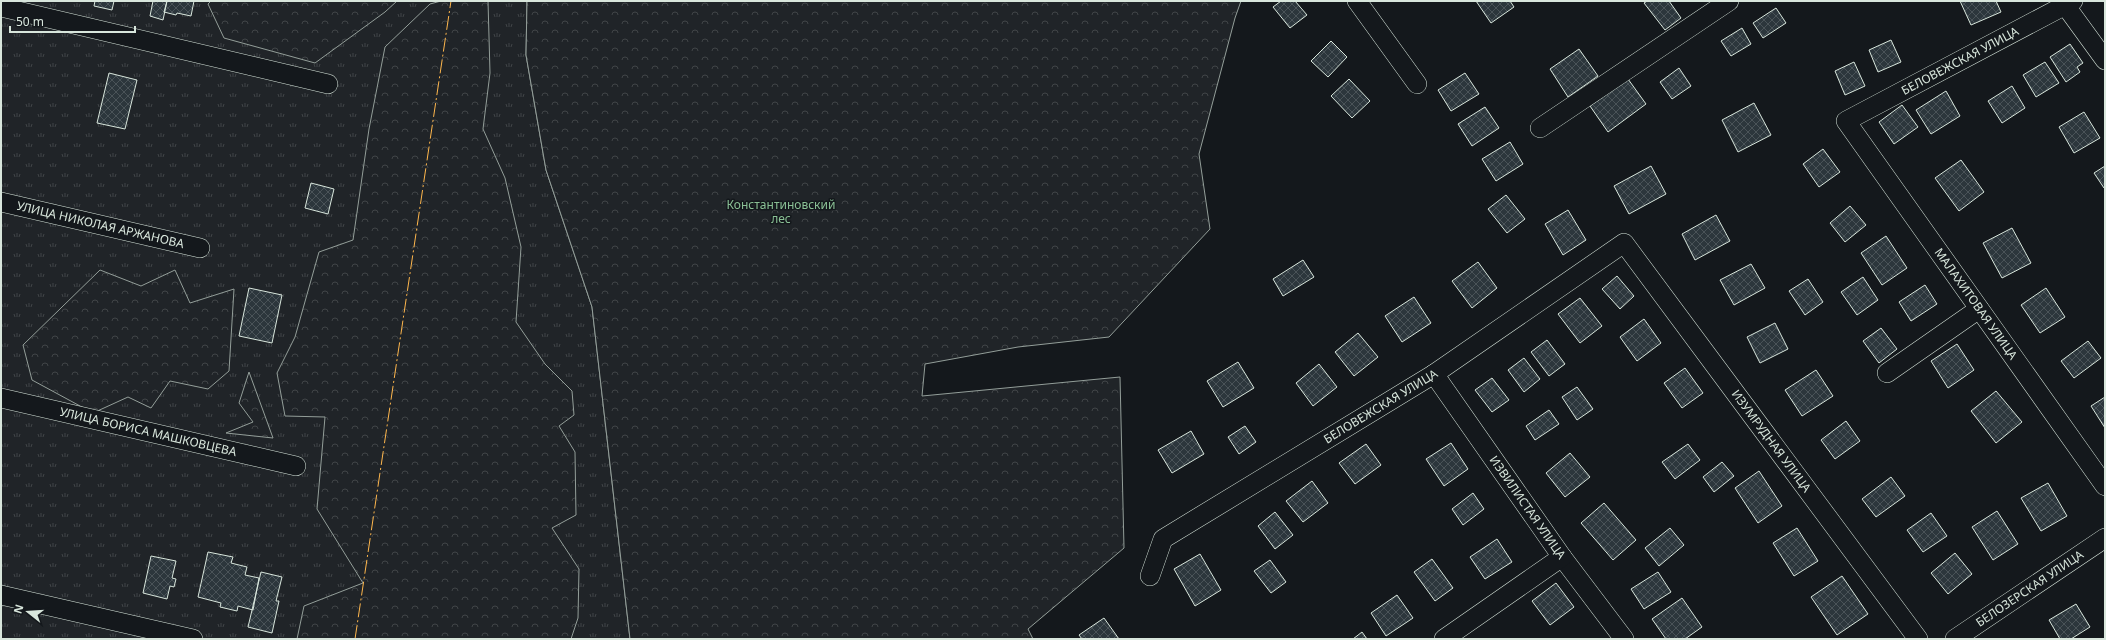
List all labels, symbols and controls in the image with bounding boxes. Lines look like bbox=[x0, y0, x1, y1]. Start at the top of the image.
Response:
scale bar bbox=[10, 8, 135, 34]
text: 50 m bbox=[16, 13, 44, 30]
street label: БЕЛОВЕЖСКАЯ УЛИЦА bbox=[1898, 22, 2022, 99]
park label: Константиновский лес bbox=[727, 196, 835, 227]
street label: УЛИЦА НИКОЛАЯ АРЖАНОВА bbox=[15, 197, 186, 252]
street label: МАЛАХИТОВАЯ УЛИЦА bbox=[1931, 244, 2022, 363]
street label: БЕЛОВЕЖСКАЯ УЛИЦА bbox=[1320, 365, 1441, 447]
street label: ИЗУМРУДНАЯ УЛИЦА bbox=[1728, 386, 1815, 496]
street label: УЛИЦА БОРИСА МАШКОВЦЕВА bbox=[58, 403, 239, 460]
street label: ИЗВИЛИСТАЯ УЛИЦА bbox=[1486, 452, 1570, 563]
street label: БЕЛОЗЕРСКАЯ УЛИЦА bbox=[1972, 546, 2087, 631]
north arrow bbox=[8, 592, 48, 632]
text: N bbox=[9, 602, 26, 615]

